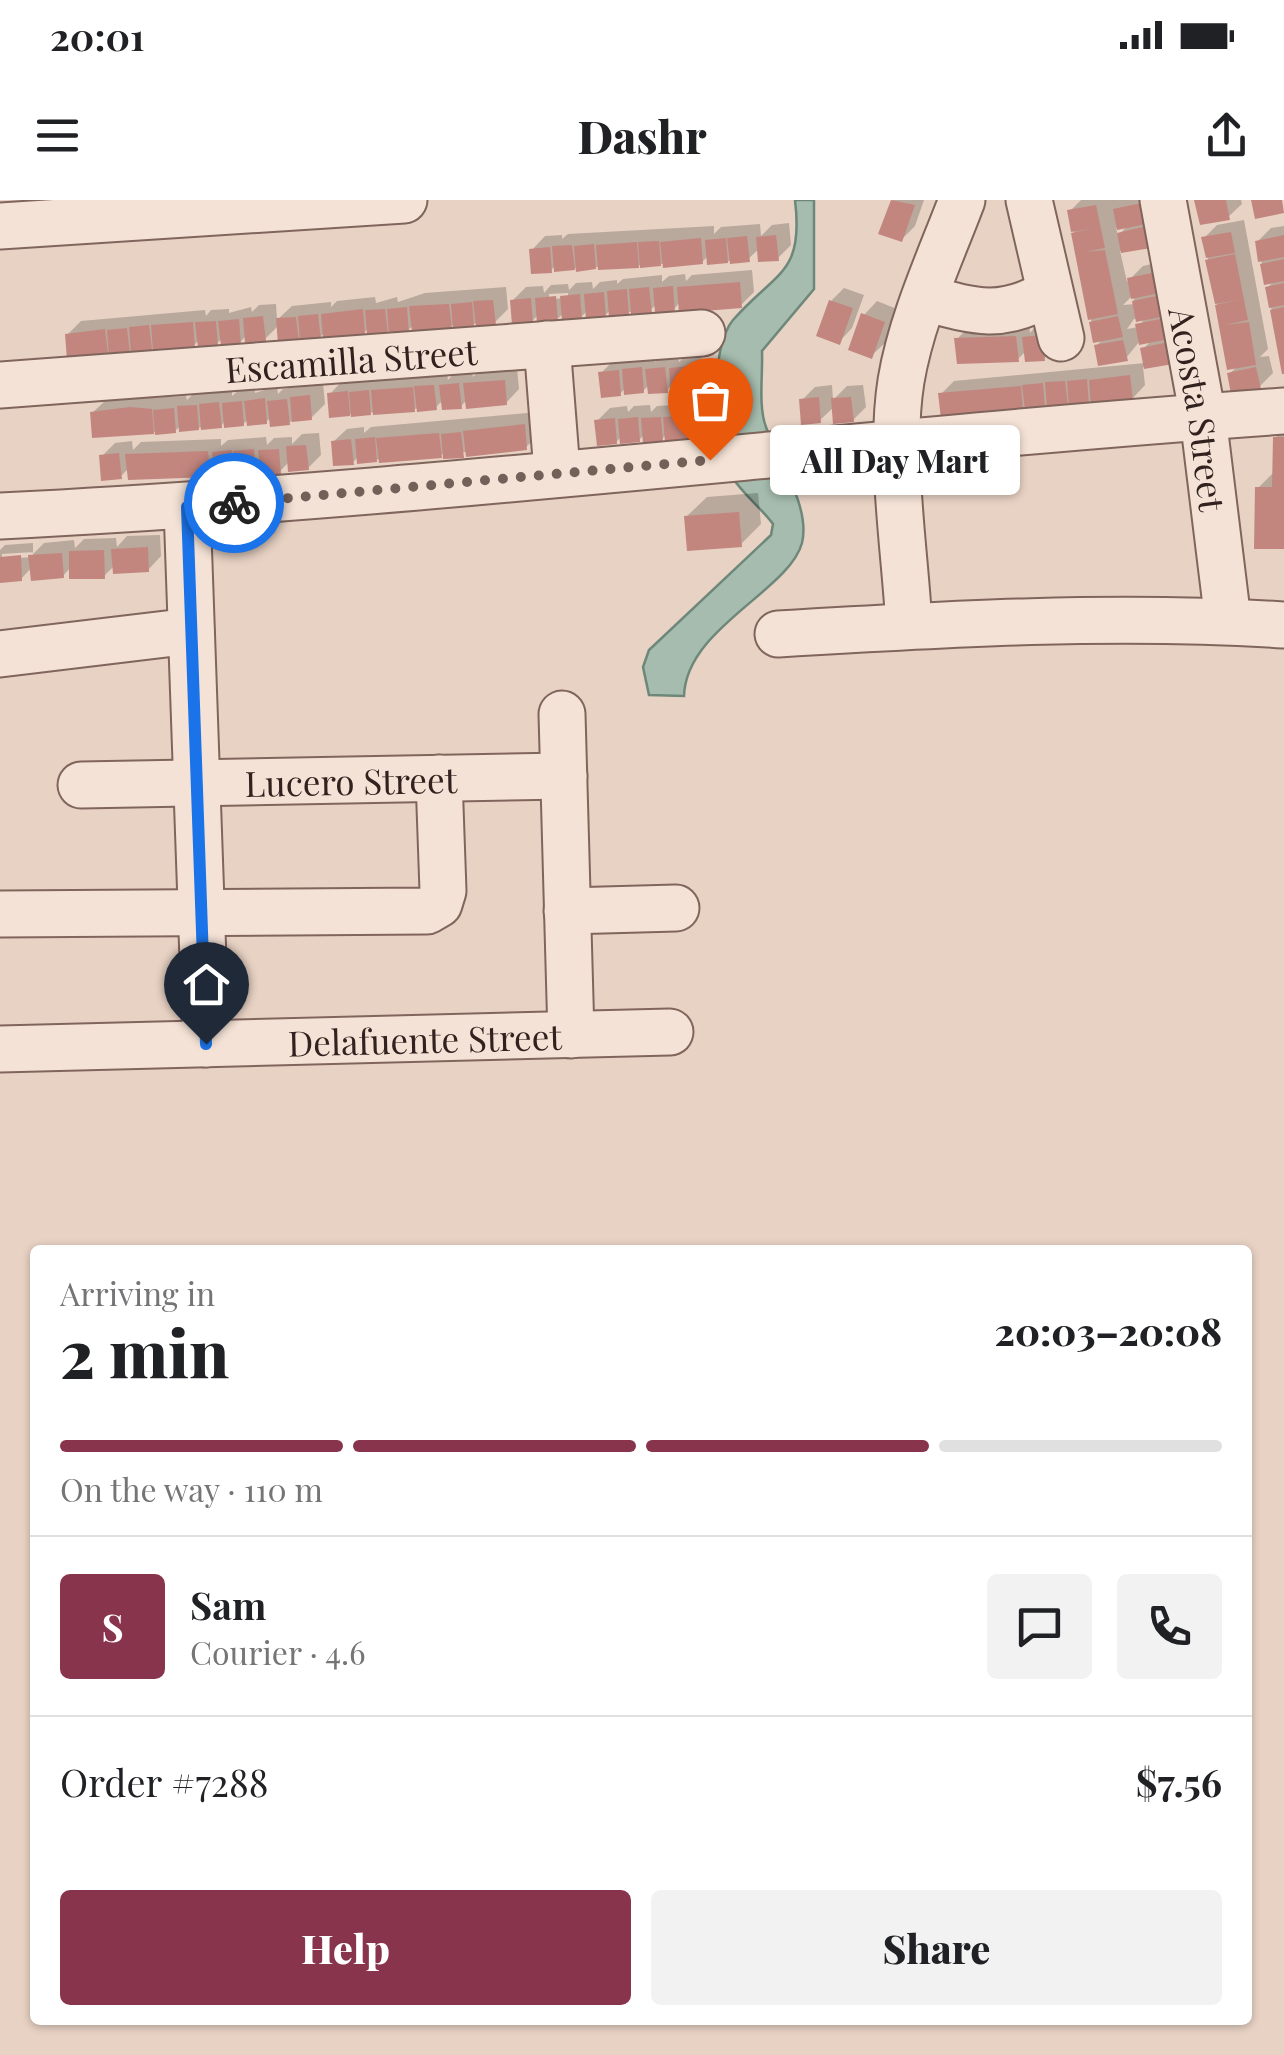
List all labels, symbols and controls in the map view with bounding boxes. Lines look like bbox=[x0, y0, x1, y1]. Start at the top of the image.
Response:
text: 20:01 bbox=[50, 10, 144, 61]
text: Dashr bbox=[578, 105, 706, 165]
icon: menu bbox=[30, 108, 85, 163]
icon: share bbox=[1199, 108, 1254, 163]
street label: Acosta Street bbox=[1159, 302, 1238, 514]
street label: Escamilla Street bbox=[223, 326, 479, 392]
pin bbox=[668, 358, 753, 461]
icon: bag bbox=[683, 373, 738, 428]
callout: All Day Mart bbox=[770, 425, 1020, 495]
text: All Day Mart bbox=[801, 438, 989, 481]
courier bbox=[184, 453, 284, 553]
icon: bike bbox=[207, 476, 262, 531]
street label: Lucero Street bbox=[244, 754, 458, 805]
pin bbox=[164, 942, 249, 1045]
icon: home bbox=[179, 957, 234, 1012]
street label: Delafuente Street bbox=[287, 1011, 563, 1065]
text: Arriving in bbox=[60, 1271, 215, 1314]
text: 20:03–20:08 bbox=[995, 1305, 1222, 1356]
text: 2 min bbox=[60, 1308, 229, 1394]
text: On the way · 110 m bbox=[60, 1467, 323, 1510]
button: chat bbox=[987, 1574, 1092, 1679]
button: phone bbox=[1117, 1574, 1222, 1679]
text: Sam bbox=[190, 1579, 266, 1630]
text: S bbox=[101, 1601, 124, 1652]
text: Courier · 4.6 bbox=[190, 1630, 366, 1673]
text: Order #7288 bbox=[60, 1756, 269, 1807]
text: $7.56 bbox=[1136, 1756, 1222, 1807]
button: Help bbox=[60, 1890, 631, 2005]
button: Share bbox=[651, 1890, 1222, 2005]

